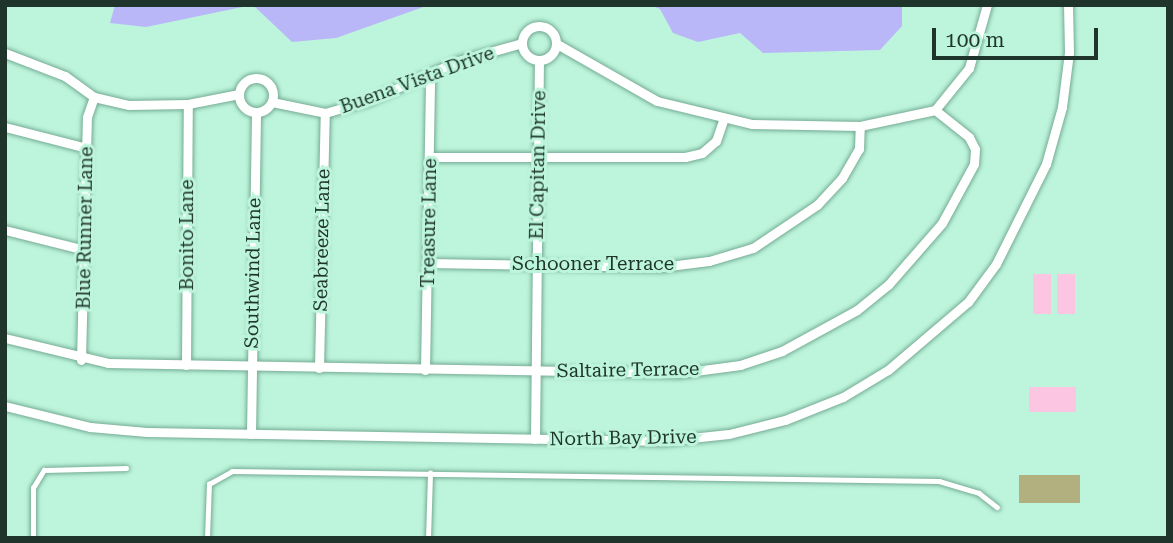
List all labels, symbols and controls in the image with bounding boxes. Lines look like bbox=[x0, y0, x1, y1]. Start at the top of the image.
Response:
scale bar bbox=[935, 14, 1101, 58]
text: 100 m bbox=[945, 28, 1005, 52]
street label: Buena Vista Drive bbox=[337, 42, 497, 118]
street label: El Capitan Drive bbox=[525, 90, 551, 240]
street label: Blue Runner Lane bbox=[72, 146, 98, 310]
street label: Treasure Lane bbox=[416, 158, 442, 288]
street label: Seabreeze Lane bbox=[309, 169, 335, 311]
street label: Bonito Lane bbox=[176, 179, 198, 291]
street label: Southwind Lane bbox=[240, 197, 266, 349]
street label: Schooner Terrace bbox=[512, 253, 674, 275]
street label: Saltaire Terrace bbox=[556, 357, 700, 383]
street label: North Bay Drive bbox=[549, 425, 697, 451]

